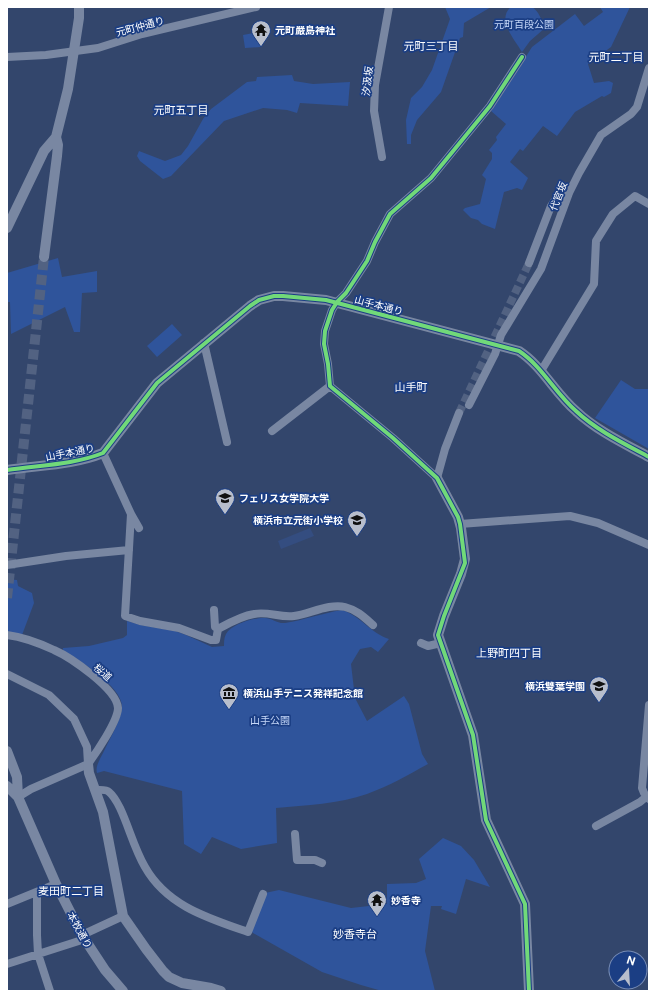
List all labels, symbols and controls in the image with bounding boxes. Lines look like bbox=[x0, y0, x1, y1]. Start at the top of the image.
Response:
street label: 元町仲通り bbox=[114, 14, 166, 38]
park label: 元町百段公園 bbox=[494, 18, 554, 30]
temple icon: 元町嚴島神社 bbox=[250, 19, 272, 47]
place label: 元町嚴島神社 bbox=[275, 24, 336, 36]
district label: 元町三丁目 bbox=[404, 40, 459, 52]
district label: 元町二丁目 bbox=[589, 51, 644, 63]
street label: 汐汲坂 bbox=[359, 65, 375, 97]
district label: 元町五丁目 bbox=[154, 104, 209, 116]
street label: 代官坂 bbox=[547, 180, 569, 212]
street label: 山手本通り bbox=[353, 293, 405, 317]
district label: 山手町 bbox=[395, 381, 428, 393]
street label: 山手本通り bbox=[44, 441, 96, 463]
school or university icon: フェリス女学院大学 bbox=[214, 487, 236, 515]
place label: フェリス女学院大学 bbox=[239, 492, 329, 504]
school or university icon: 横浜市立元街小学校 bbox=[346, 509, 368, 537]
place label: 横浜市立元街小学校 bbox=[253, 514, 343, 526]
district label: 上野町四丁目 bbox=[476, 647, 542, 659]
street label: 桜道 bbox=[92, 661, 114, 683]
school or university icon: 横浜雙葉学園 bbox=[588, 675, 610, 703]
place label: 横浜雙葉学園 bbox=[525, 680, 585, 692]
museum icon: 横浜山手テニス発祥記念館 bbox=[218, 682, 240, 710]
place label: 横浜山手テニス発祥記念館 bbox=[243, 687, 363, 699]
park label: 山手公園 bbox=[250, 714, 290, 726]
district label: 麦田町二丁目 bbox=[38, 885, 104, 897]
temple icon: 妙香寺 bbox=[366, 889, 388, 917]
place label: 妙香寺 bbox=[391, 894, 421, 906]
street label: 本牧通り bbox=[65, 910, 95, 950]
district label: 妙香寺台 bbox=[333, 928, 377, 940]
north arrow bbox=[608, 950, 648, 990]
text: N bbox=[625, 953, 637, 968]

